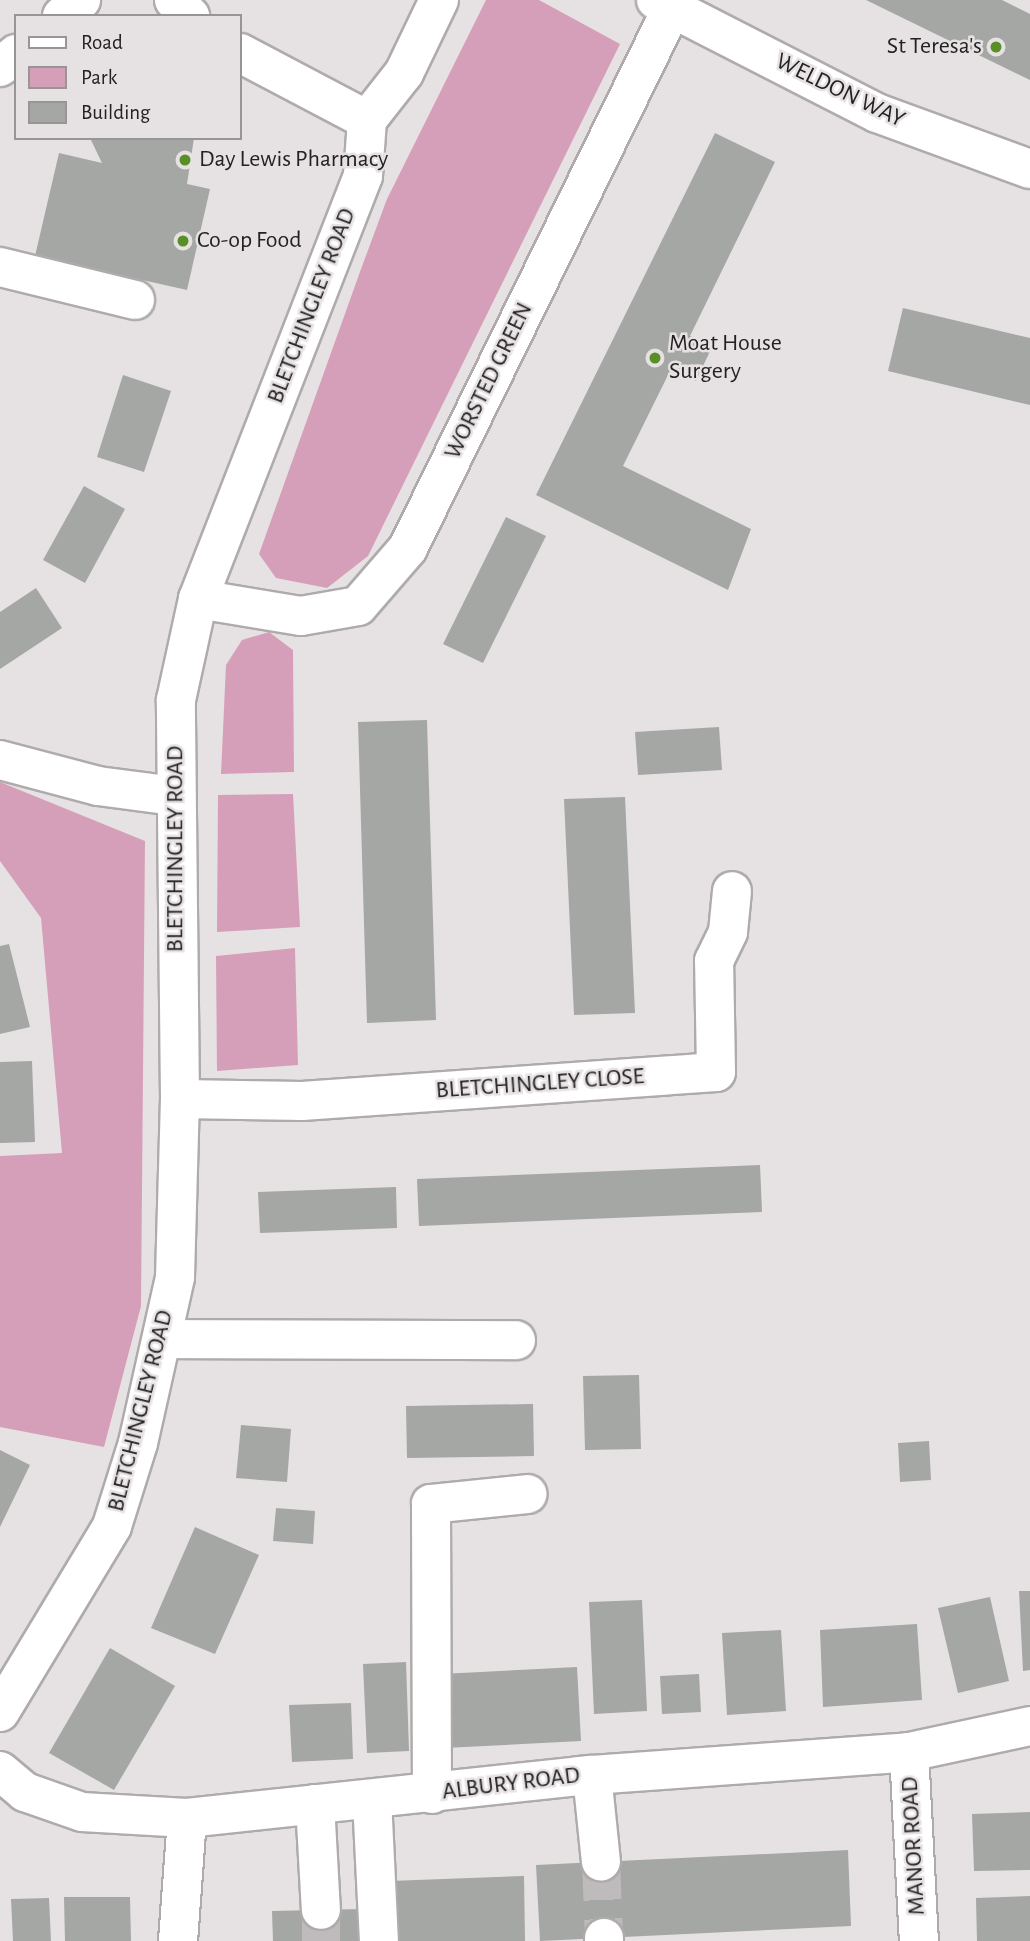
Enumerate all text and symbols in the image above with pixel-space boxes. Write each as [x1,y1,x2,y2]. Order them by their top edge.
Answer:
legend [14,14,242,140]
text: Road [81,32,123,53]
place label: St Teresa's [887,33,982,61]
marker: St Teresa's [988,39,1004,55]
street label: WELDON WAY [771,47,909,135]
text: Park [81,67,117,88]
text: Building [81,102,150,123]
place label: Day Lewis Pharmacy [199,146,388,174]
marker: Day Lewis Pharmacy [177,152,193,168]
street label: BLETCHINGLEY ROAD [262,204,362,408]
place label: Co-op Food [197,227,302,255]
marker: Co-op Food [175,233,191,249]
street label: WORSTED GREEN [439,298,539,464]
place label: Moat House Surgery [669,330,782,386]
marker: Moat House Surgery [647,350,663,366]
street label: BLETCHINGLEY ROAD [162,746,190,952]
street label: BLETCHINGLEY CLOSE [435,1062,645,1106]
street label: BLETCHINGLEY ROAD [102,1307,180,1515]
street label: ALBURY ROAD [441,1761,581,1807]
street label: MANOR ROAD [896,1776,932,1916]

